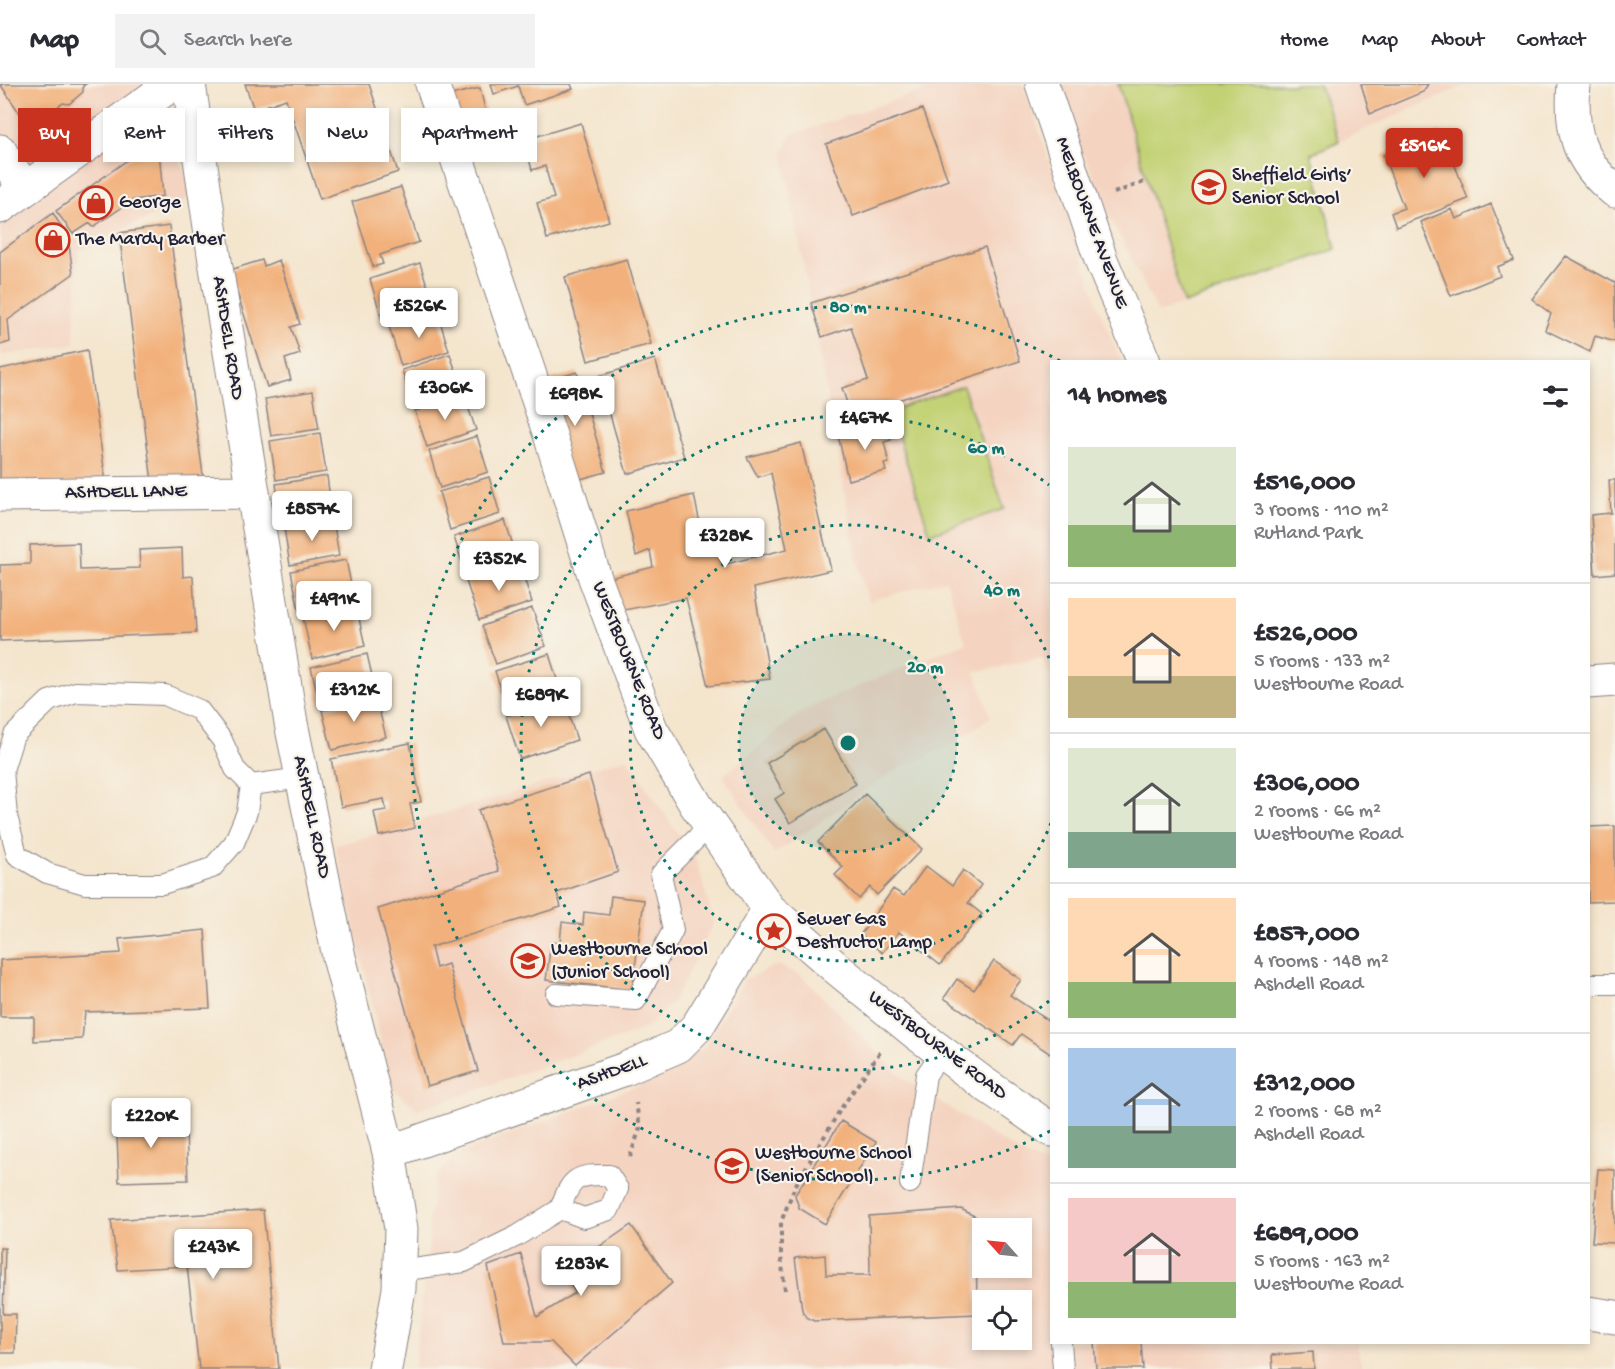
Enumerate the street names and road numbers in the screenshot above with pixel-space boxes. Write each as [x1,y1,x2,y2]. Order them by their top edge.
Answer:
street label: MELBOURNE AVENUE [1049,134,1133,313]
street label: ASHDELL ROAD [206,275,248,402]
street label: ASHDELL LANE [65,480,189,506]
street label: WESTBOURNE ROAD [586,579,671,744]
street label: ASHDELL ROAD [287,754,335,881]
street label: WESTBOURNE ROAD [863,986,1012,1106]
street label: ASHDELL [574,1050,651,1096]

